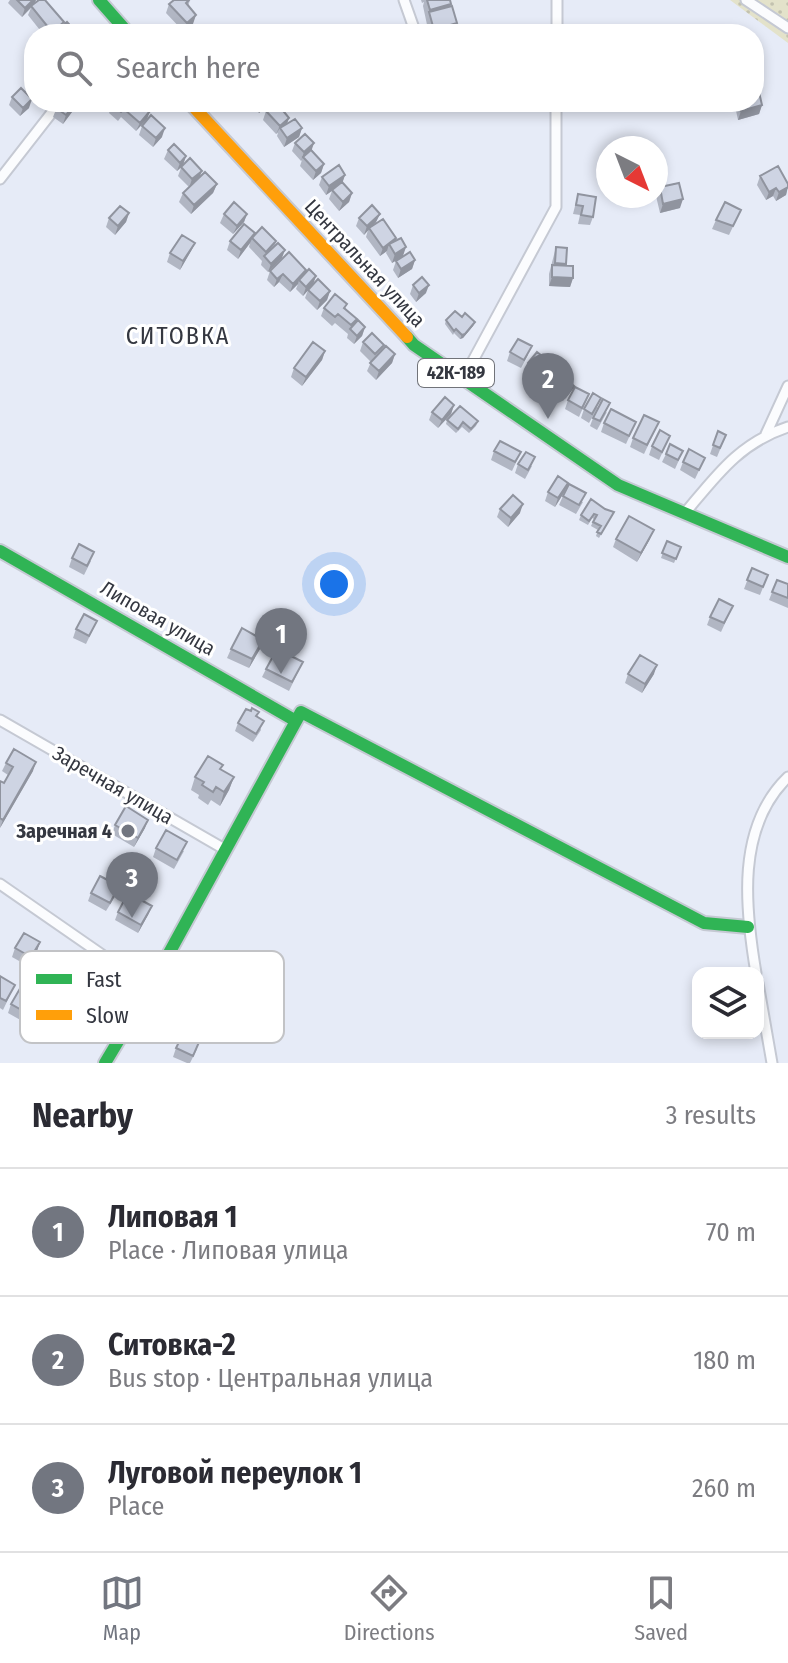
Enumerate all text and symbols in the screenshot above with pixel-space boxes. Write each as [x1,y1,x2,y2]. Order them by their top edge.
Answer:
search box [24,24,764,112]
icon: search [52,46,96,90]
text: Search here [116,50,261,86]
north arrow [596,136,668,208]
street label: Центральная улица [300,194,430,332]
district label: СИТОВКА [126,322,230,350]
pin: 2 [522,353,574,419]
road number: 42К-189 [418,359,494,387]
your location [314,564,354,604]
street label: Липовая улица [97,576,219,660]
pin: 1 [255,608,307,674]
street label: Заречная улица [49,741,177,829]
place label: Заречная 4 [15,819,112,843]
marker: Заречная 4 [119,822,137,840]
pin: 3 [106,852,158,918]
legend [20,951,284,1043]
text: Fast [86,966,122,993]
map controls [692,967,764,1039]
button: layers [692,967,764,1039]
text: Slow [86,1002,129,1029]
text: Nearby [32,1095,133,1136]
text: 3 results [666,1100,756,1131]
text: Липовая 1 [108,1199,238,1235]
text: 1 [53,1217,64,1248]
text: 70 m [706,1217,756,1248]
text: Place · Липовая улица [108,1235,348,1266]
text: Ситовка-2 [108,1327,236,1363]
text: 2 [52,1345,64,1376]
text: 180 m [693,1345,756,1376]
text: Bus stop · Центральная улица [108,1363,433,1394]
text: Луговой переулок 1 [108,1455,362,1491]
text: 3 [52,1473,64,1504]
text: 260 m [692,1473,756,1504]
text: Place [108,1491,164,1522]
tab: Map [100,1571,144,1646]
tab: Directions [344,1571,435,1646]
tab: Saved [634,1571,688,1646]

